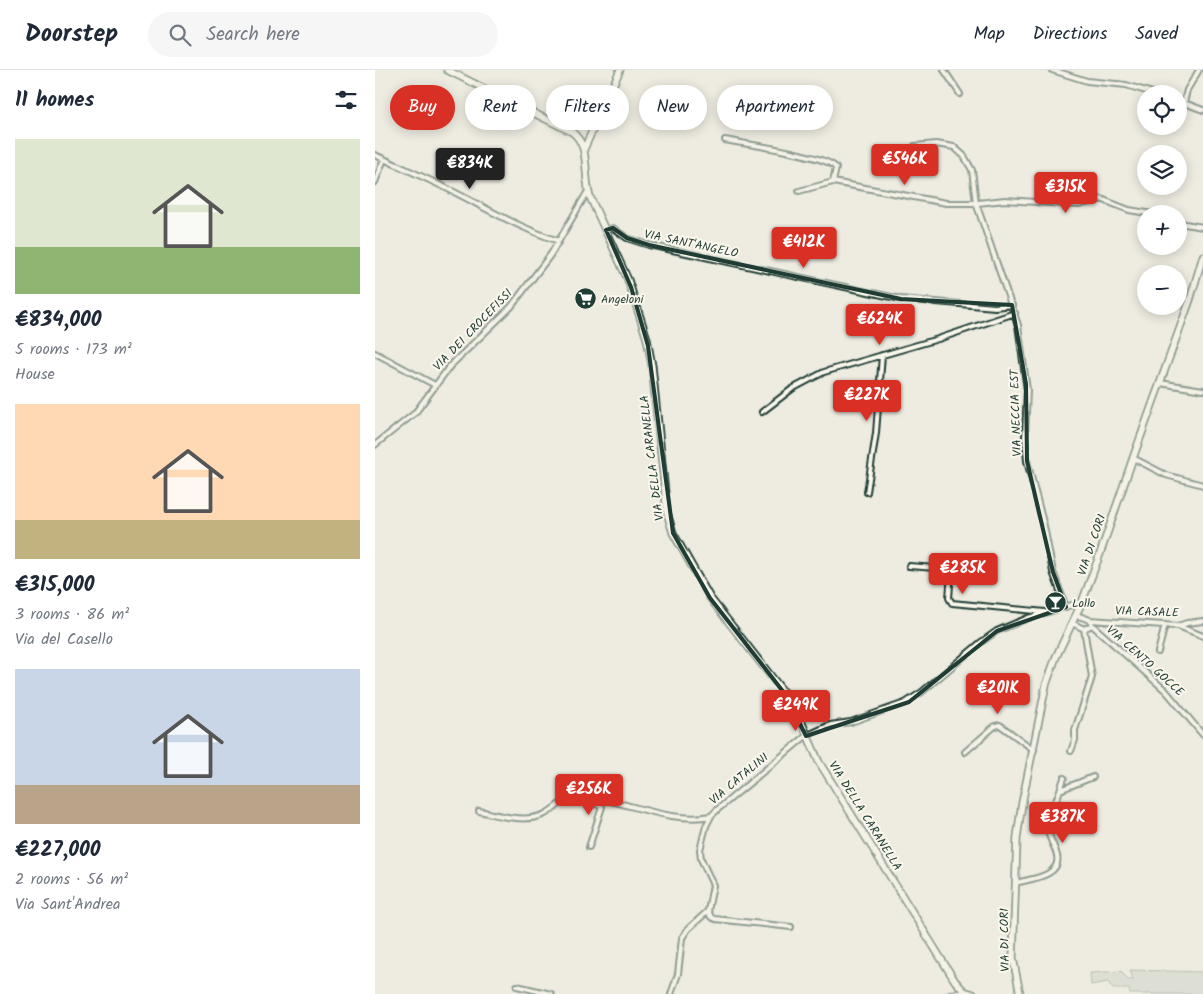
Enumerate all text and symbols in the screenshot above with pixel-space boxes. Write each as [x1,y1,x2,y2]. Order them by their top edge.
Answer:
search box [148,12,498,57]
text: Doorstep [25,15,118,54]
text: Search here [206,20,300,50]
text: Map [973,20,1005,49]
text: Directions [1033,20,1107,49]
text: Saved [1135,20,1178,49]
icon: search [166,21,194,49]
text: 11 homes [15,84,94,117]
chip: Buy [390,85,455,130]
chip: Rent [465,85,536,130]
chip: Filters [546,85,629,130]
chip: New [639,85,707,130]
chip: Apartment [717,85,833,130]
map controls [1137,85,1187,315]
button: locate [1137,85,1187,135]
icon: filters [332,86,360,114]
pin: €546K [870,144,940,186]
button: layers [1137,145,1187,195]
text: €546K [882,147,928,172]
pin: €834K [435,148,505,190]
text: €834K [447,151,493,176]
icon: home [143,171,233,261]
pin: €315K [1031,172,1101,214]
text: €315K [1045,175,1087,200]
button: + [1137,205,1187,255]
street label: VIA SANT'ANGELO [642,225,740,263]
pin: €412K [769,226,839,269]
text: €412K [783,230,825,255]
button: − [1137,265,1187,315]
street label: VIA DEI CROCEFISSI [429,284,517,375]
supermarket icon: Angeloni [573,287,597,311]
place label: Angeloni [601,290,645,309]
text: €834,000 [15,304,101,337]
pin: €624K [845,304,915,346]
text: €624K [857,307,903,332]
text: 5 rooms · 173 m² [15,337,132,362]
text: House [15,362,55,387]
street label: VIA NECCIA EST [1005,367,1027,457]
pin: €227K [832,380,902,422]
text: €227K [844,383,890,408]
street label: VIA DELLA CARANELLA [635,394,669,522]
icon: home [143,436,233,526]
street label: VIA DI CORI [1073,512,1111,578]
pin: €285K [928,552,998,595]
text: €285K [940,556,986,581]
text: €315,000 [15,569,95,602]
bar icon: Lollo [1044,591,1068,615]
place label: Lollo [1072,594,1095,613]
street label: VIA CASALE [1115,601,1180,623]
text: 3 rooms · 86 m² [15,602,129,627]
street label: VIA CENTO GOCCE [1102,621,1189,702]
text: Via del Casello [15,627,113,652]
pin: €201K [963,672,1033,715]
text: €201K [977,676,1019,701]
pin: €249K [761,690,831,732]
text: €249K [773,693,819,718]
icon: home [143,701,233,791]
street label: VIA CATALINI [705,748,773,810]
street label: VIA DELLA CARANELLA [823,757,907,875]
pin: €256K [554,774,624,816]
text: €256K [566,777,612,802]
pin: €387K [1028,802,1098,844]
text: €387K [1040,805,1086,830]
text: €227,000 [15,834,101,867]
text: 2 rooms · 56 m² [15,867,128,892]
text: Via Sant'Andrea [15,892,121,917]
street label: VIA DI CORI [995,908,1015,972]

